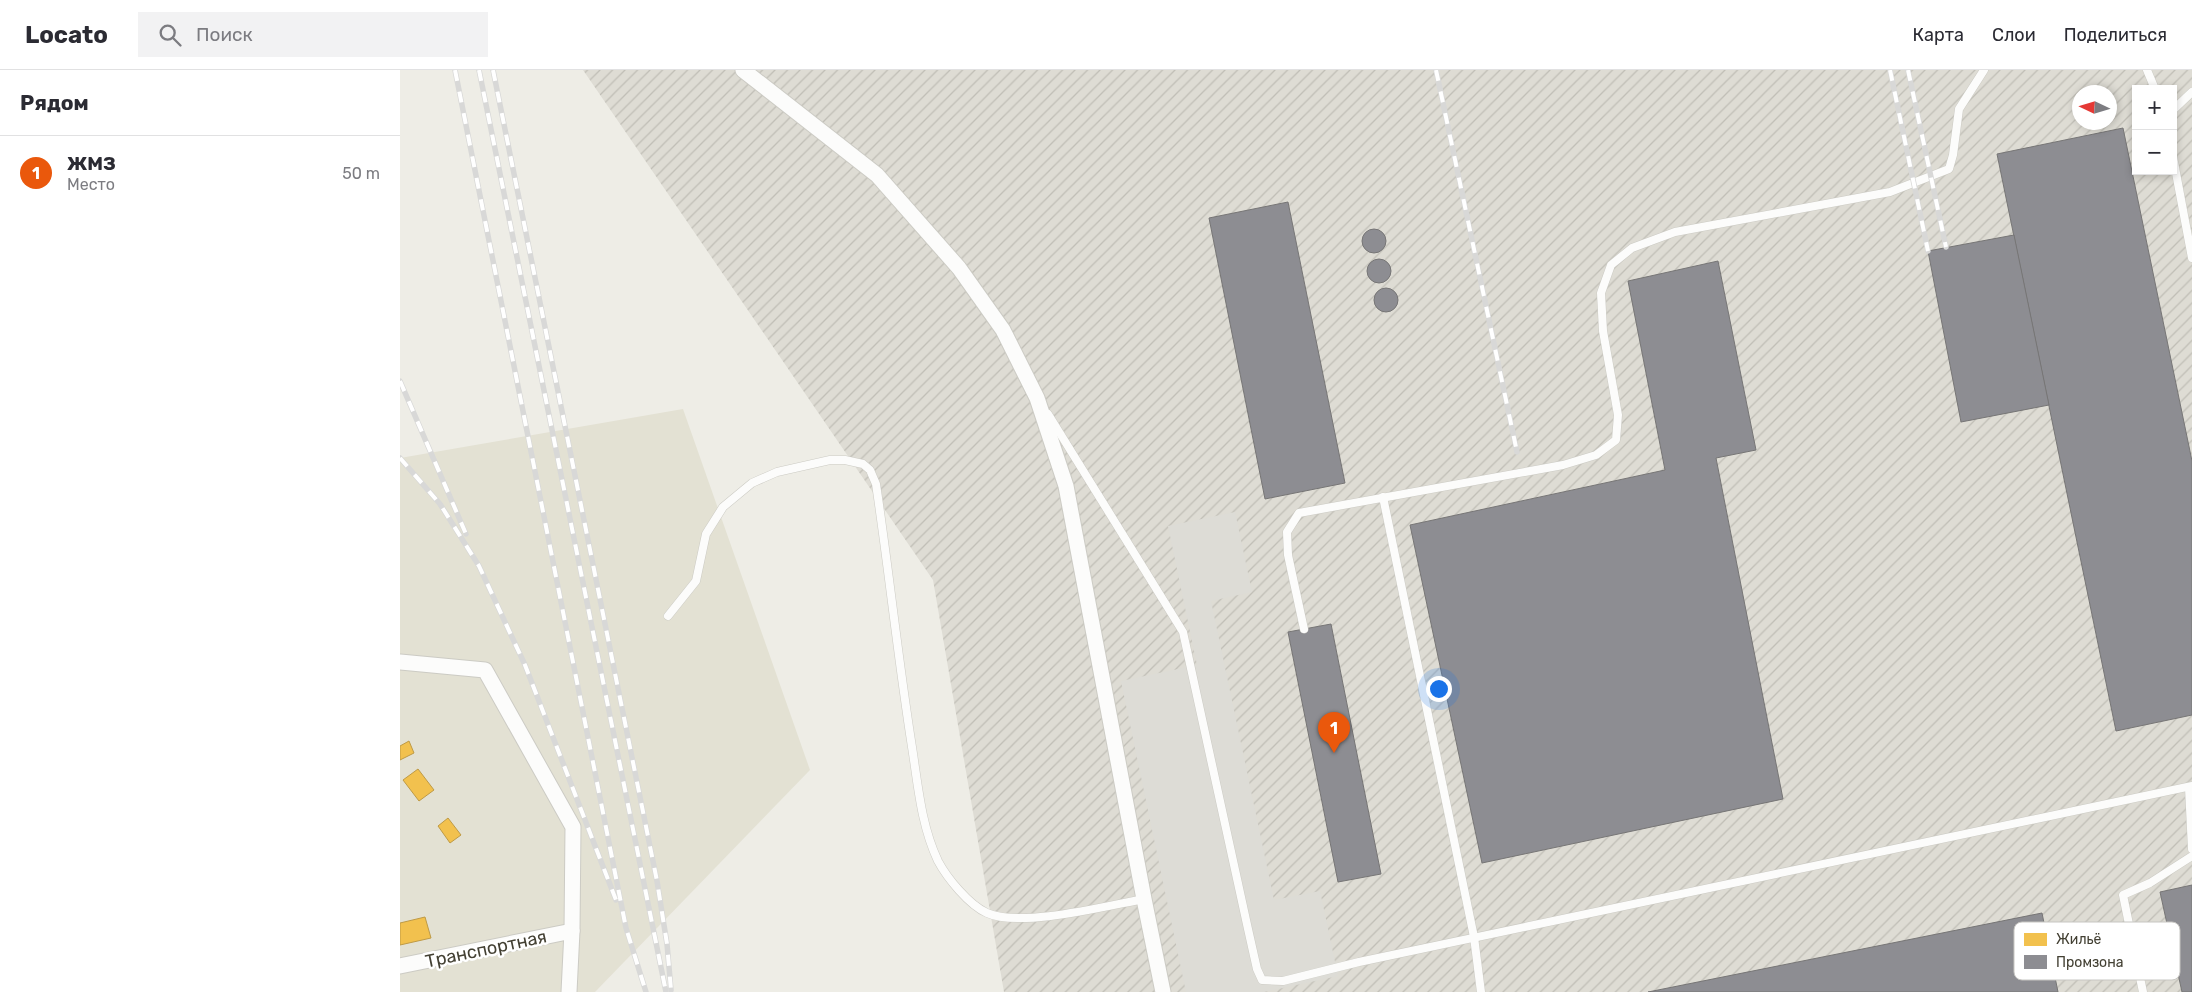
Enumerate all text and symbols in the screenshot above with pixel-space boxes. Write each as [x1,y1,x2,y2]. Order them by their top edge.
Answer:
search box [138,12,488,57]
text: Locato [25,21,108,49]
icon: search [156,21,184,49]
text: Поиск [196,23,253,46]
text: Карта [1913,24,1964,46]
text: Слои [1992,24,2036,46]
text: Поделиться [2064,24,2167,46]
north arrow [2072,85,2117,130]
map controls [2132,85,2177,175]
button: + [2132,85,2177,130]
text: Рядом [20,90,89,115]
button: − [2132,130,2177,175]
text: ЖМЗ [67,152,116,175]
text: 1 [32,164,40,183]
text: 50 m [342,164,380,183]
text: Место [67,175,115,194]
your location [1426,676,1452,702]
pin: 1 [1318,712,1350,753]
legend [2014,922,2180,980]
street label: Транспортная [423,925,549,973]
text: Жильё [2056,931,2102,948]
text: Промзона [2056,954,2123,971]

